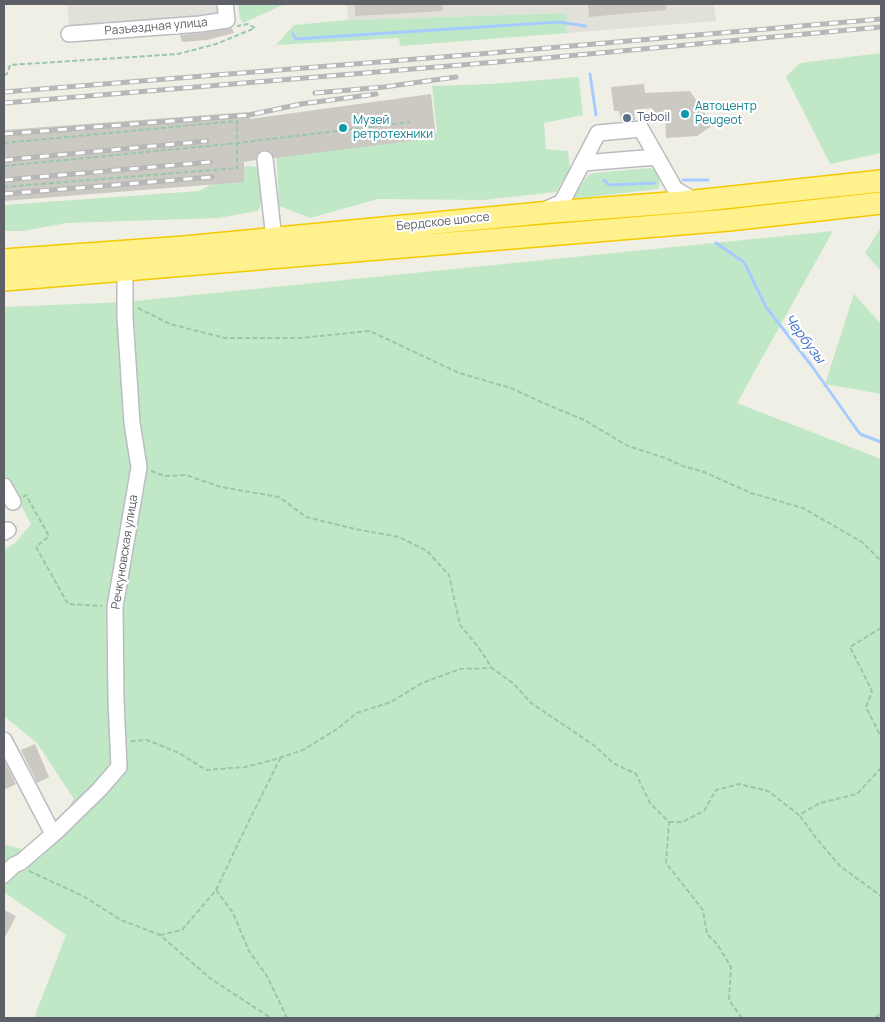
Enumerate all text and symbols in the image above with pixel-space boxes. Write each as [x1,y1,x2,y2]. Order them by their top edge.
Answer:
street label: Разъездная улица [104,15,208,39]
place label: Автоцентр Peugeot [695,100,757,128]
marker: Автоцентр Peugeot [679,108,691,120]
place label: Teboil [637,111,670,125]
marker: Teboil [621,112,633,124]
place label: Музей ретротехники [353,114,433,142]
marker: Музей ретротехники [337,122,349,134]
street label: Бердское шоссе [396,210,490,234]
water label: Чербузы [780,311,828,367]
street label: Речкуновская улица [109,494,141,610]

